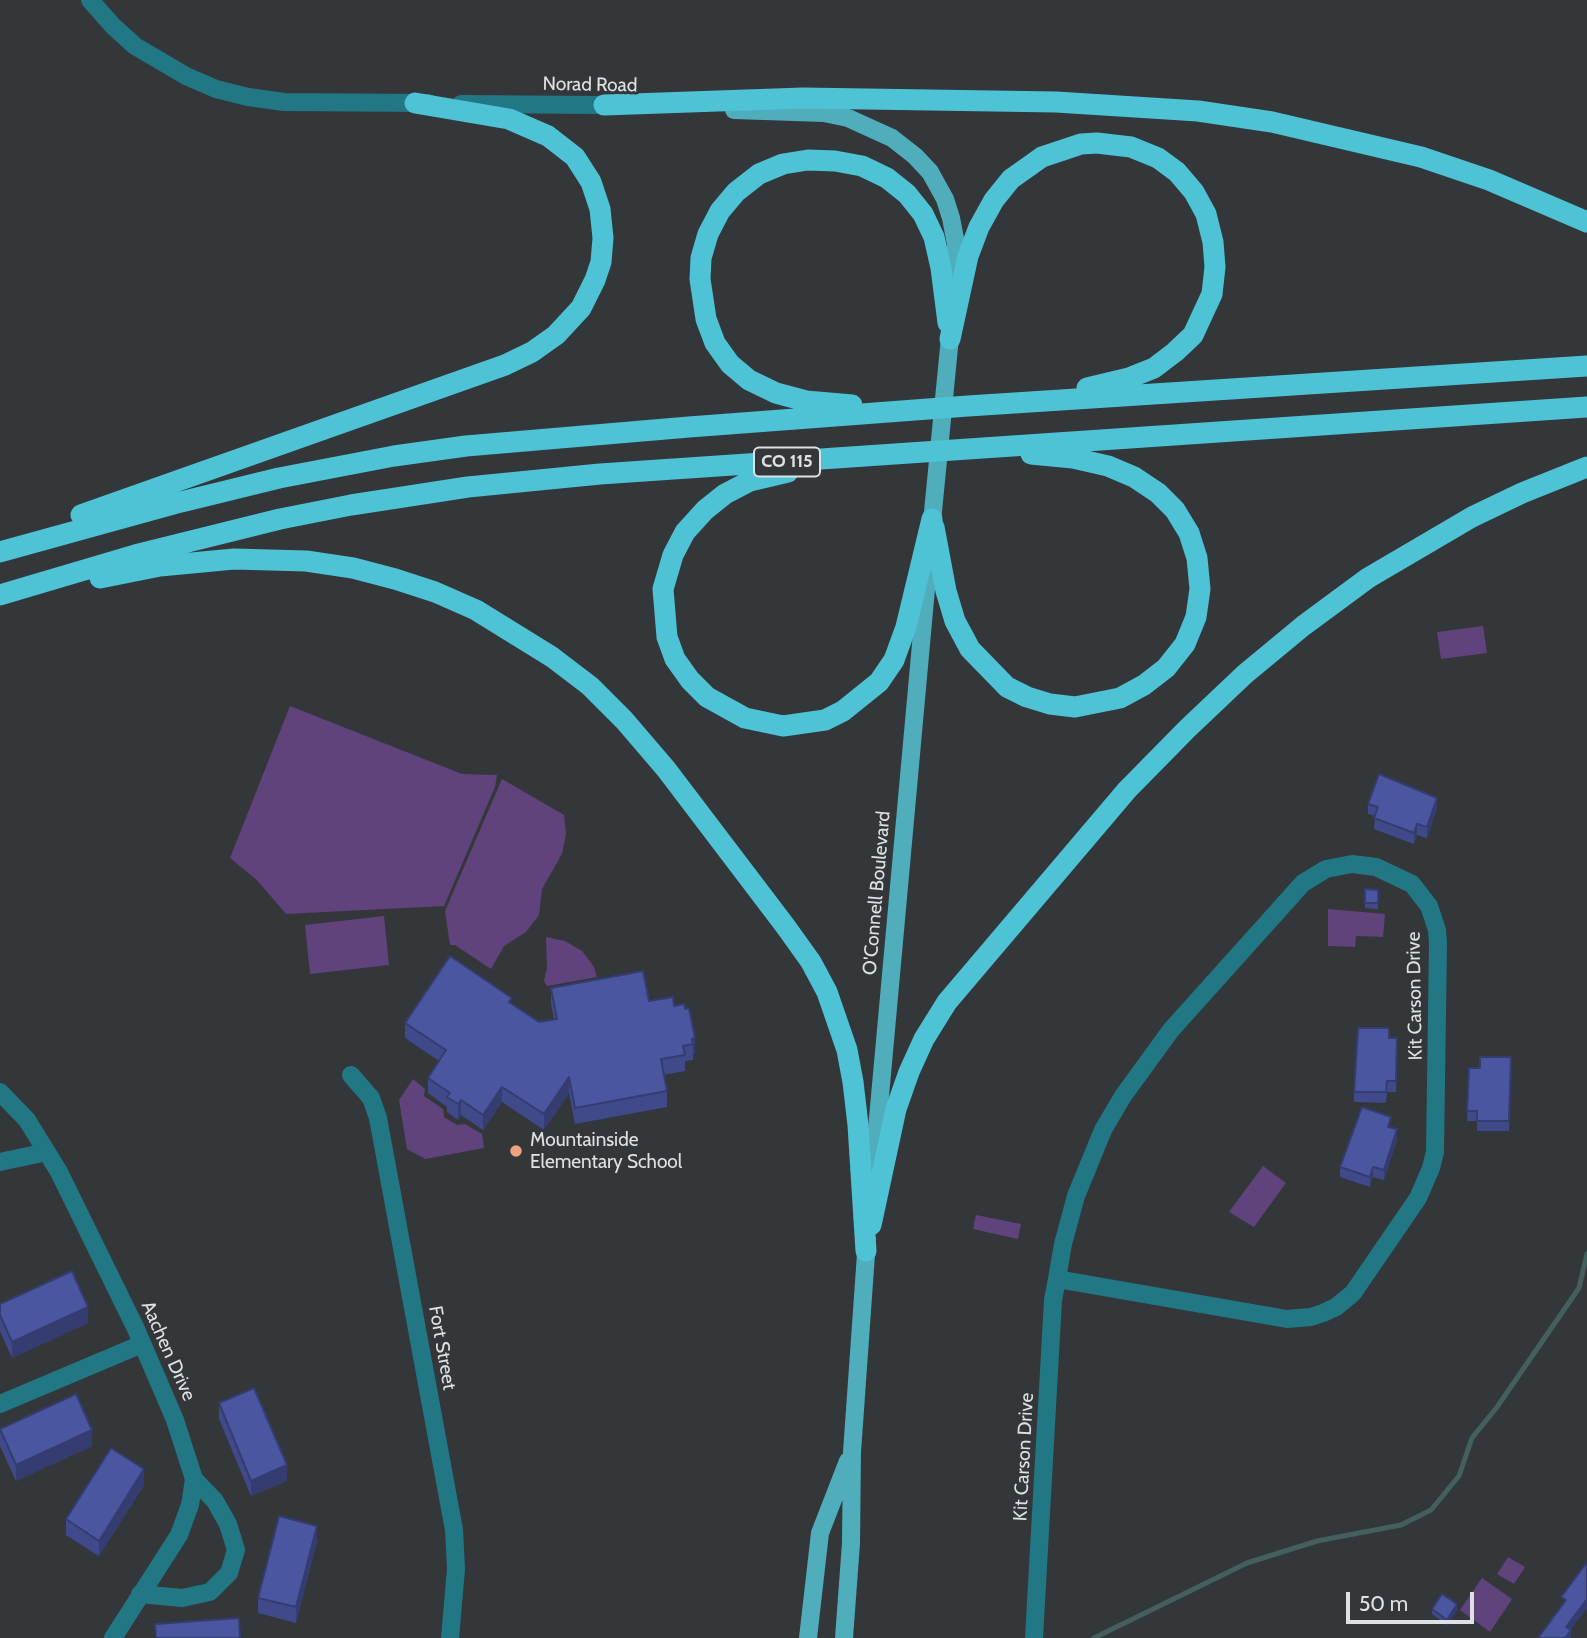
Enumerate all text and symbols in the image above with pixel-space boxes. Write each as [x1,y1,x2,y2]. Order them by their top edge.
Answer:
street label: Norad Road [543,73,637,97]
road number: CO 115 [754,448,820,476]
street label: O'Connell Boulevard [858,810,896,976]
street label: Kit Carson Drive [1402,932,1428,1060]
place label: Mountainside Elementary School [530,1129,682,1173]
marker: Mountainside Elementary School [508,1143,524,1159]
street label: Aachen Drive [136,1297,200,1405]
street label: Fort Street [423,1304,461,1392]
street label: Kit Carson Drive [1009,1392,1039,1522]
scale bar [1349,1578,1477,1622]
text: 50 m [1359,1591,1408,1616]

